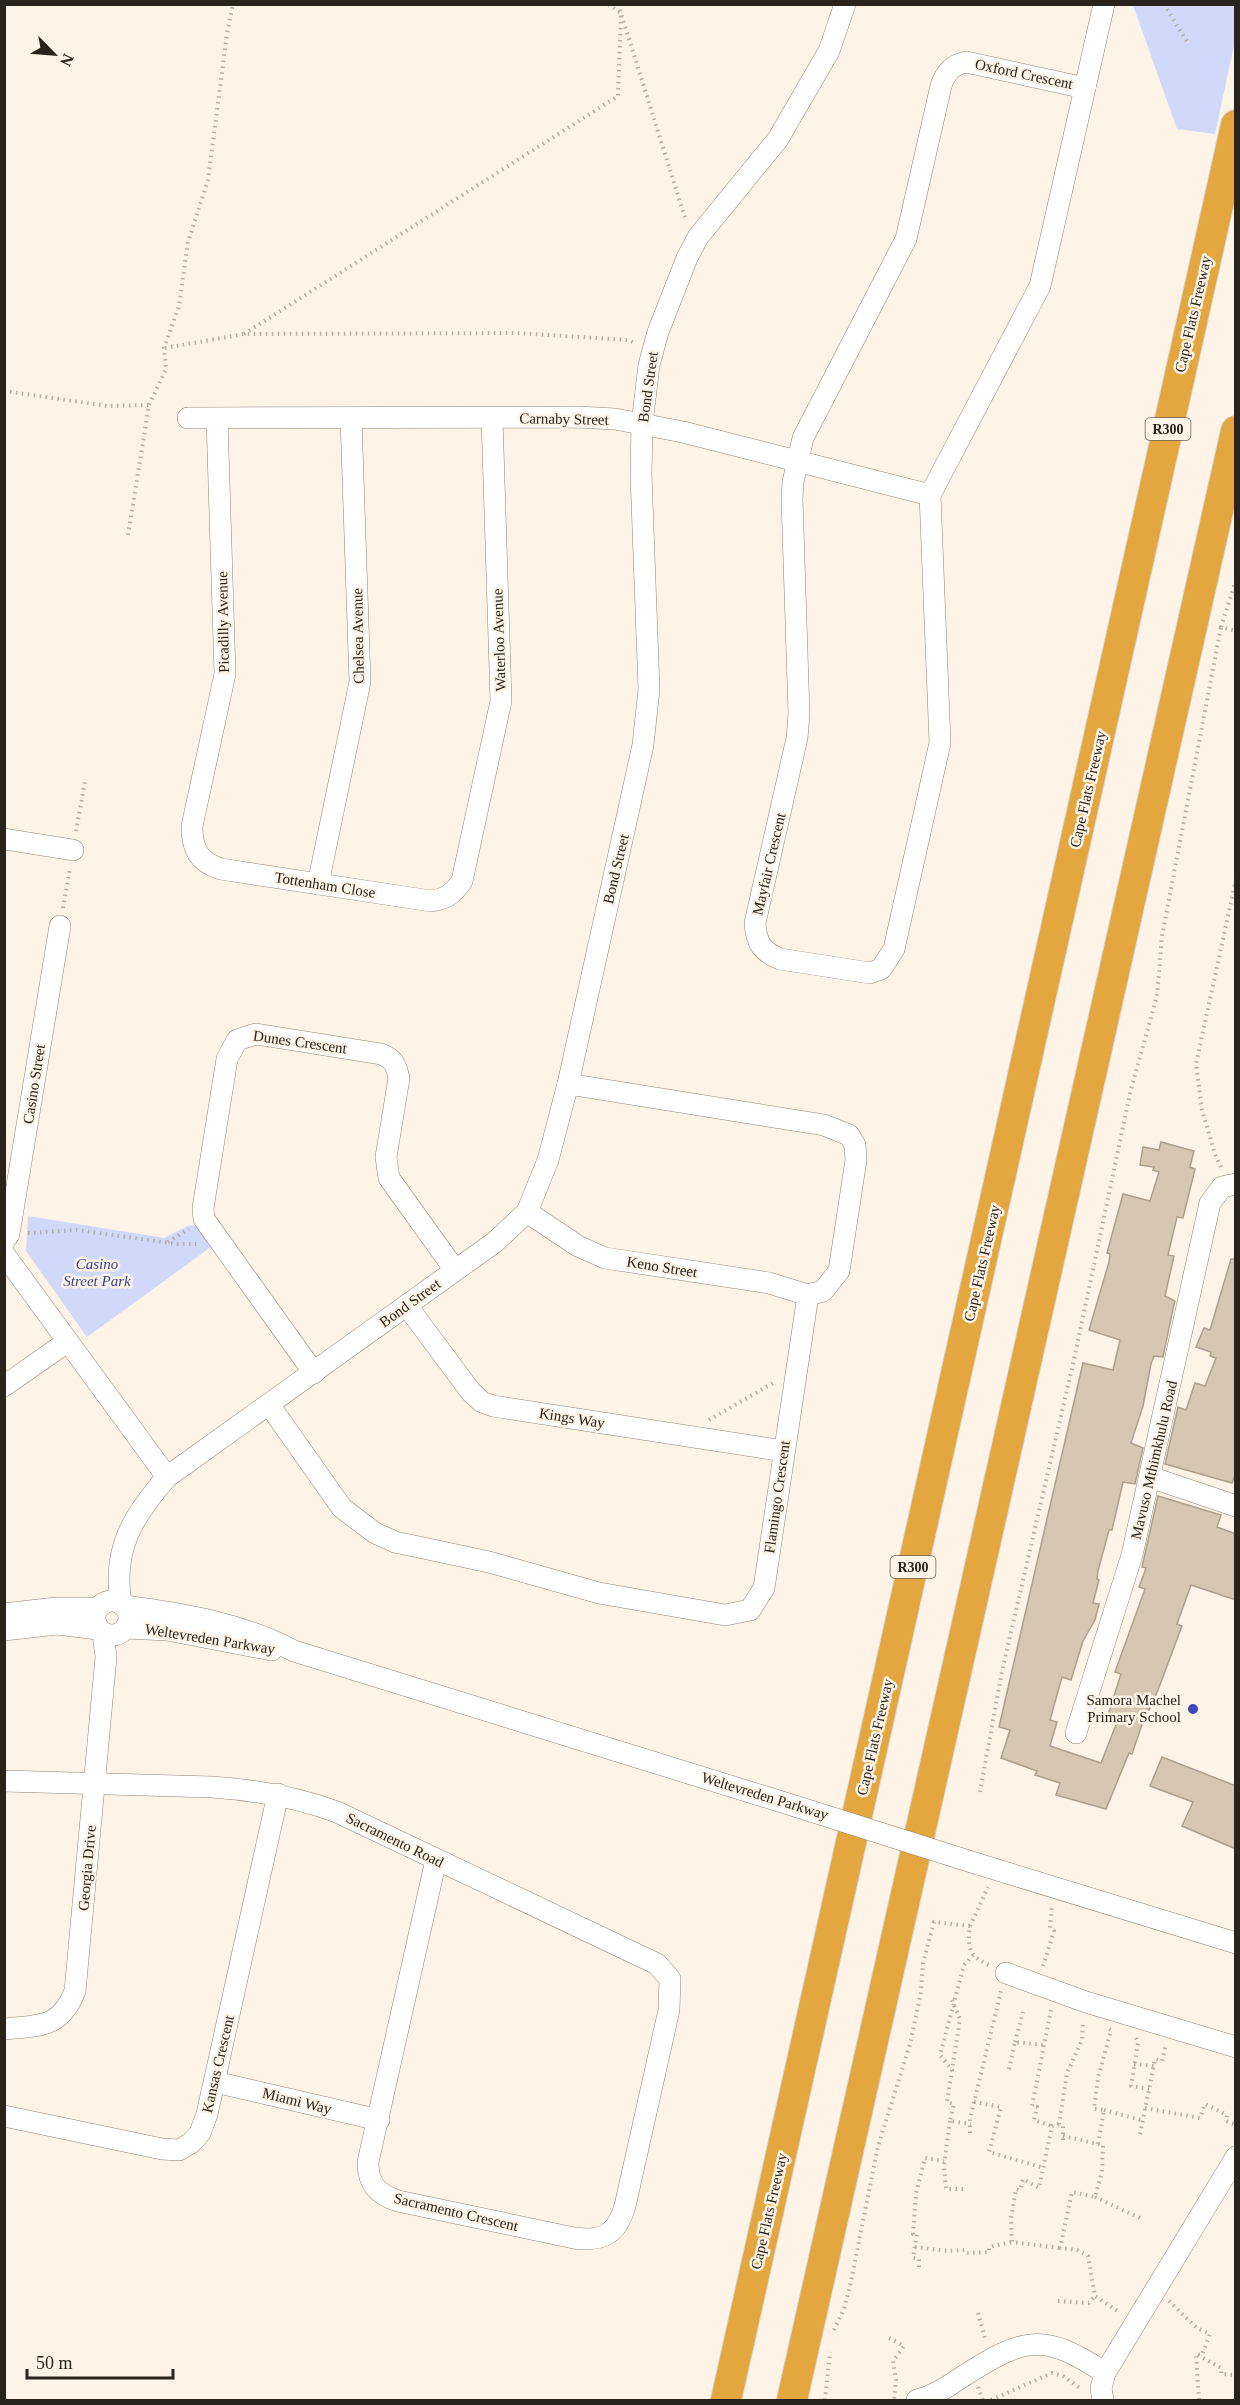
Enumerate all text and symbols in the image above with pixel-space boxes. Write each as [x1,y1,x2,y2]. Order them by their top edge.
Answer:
north arrow [24,24,84,84]
text: N [57,51,77,69]
street label: Oxford Crescent [974,56,1075,92]
street label: Cape Flats Freeway [1172,254,1214,374]
street label: Bond Street [635,350,661,423]
street label: Carnaby Street [519,410,610,428]
road number: R300 [1146,418,1190,440]
street label: Picadilly Avenue [214,571,232,673]
street label: Chelsea Avenue [349,588,367,684]
street label: Waterloo Avenue [489,588,509,692]
street label: Cape Flats Freeway [1067,729,1109,849]
street label: Mayfair Crescent [749,810,789,917]
street label: Bond Street [600,832,632,906]
street label: Tottenham Close [273,869,377,901]
street label: Dunes Crescent [252,1027,349,1057]
street label: Casino Street [20,1042,48,1125]
street label: Cape Flats Freeway [961,1203,1003,1323]
street label: Keno Street [626,1254,699,1281]
park label: Casino Street Park [63,1256,131,1289]
street label: Bond Street [376,1275,444,1330]
street label: Mavuso Mthimkhulu Road [1128,1379,1180,1541]
street label: Kings Way [538,1405,607,1431]
street label: Flamingo Crescent [761,1439,793,1554]
road number: R300 [890,1556,936,1578]
street label: Weltevreden Parkway [144,1621,277,1657]
street label: Cape Flats Freeway [854,1677,896,1797]
place label: Samora Machel Primary School [1086,1692,1181,1725]
marker: Samora Machel Primary School [1186,1702,1200,1716]
street label: Weltevreden Parkway [700,1769,831,1823]
street label: Sacramento Road [344,1810,447,1871]
street label: Georgia Drive [75,1824,99,1912]
street label: Kansas Crescent [199,2013,237,2114]
street label: Miami Way [261,2085,334,2117]
street label: Cape Flats Freeway [748,2151,790,2271]
street label: Sacramento Crescent [392,2190,520,2234]
scale bar [27,2342,172,2380]
text: 50 m [36,2353,73,2373]

